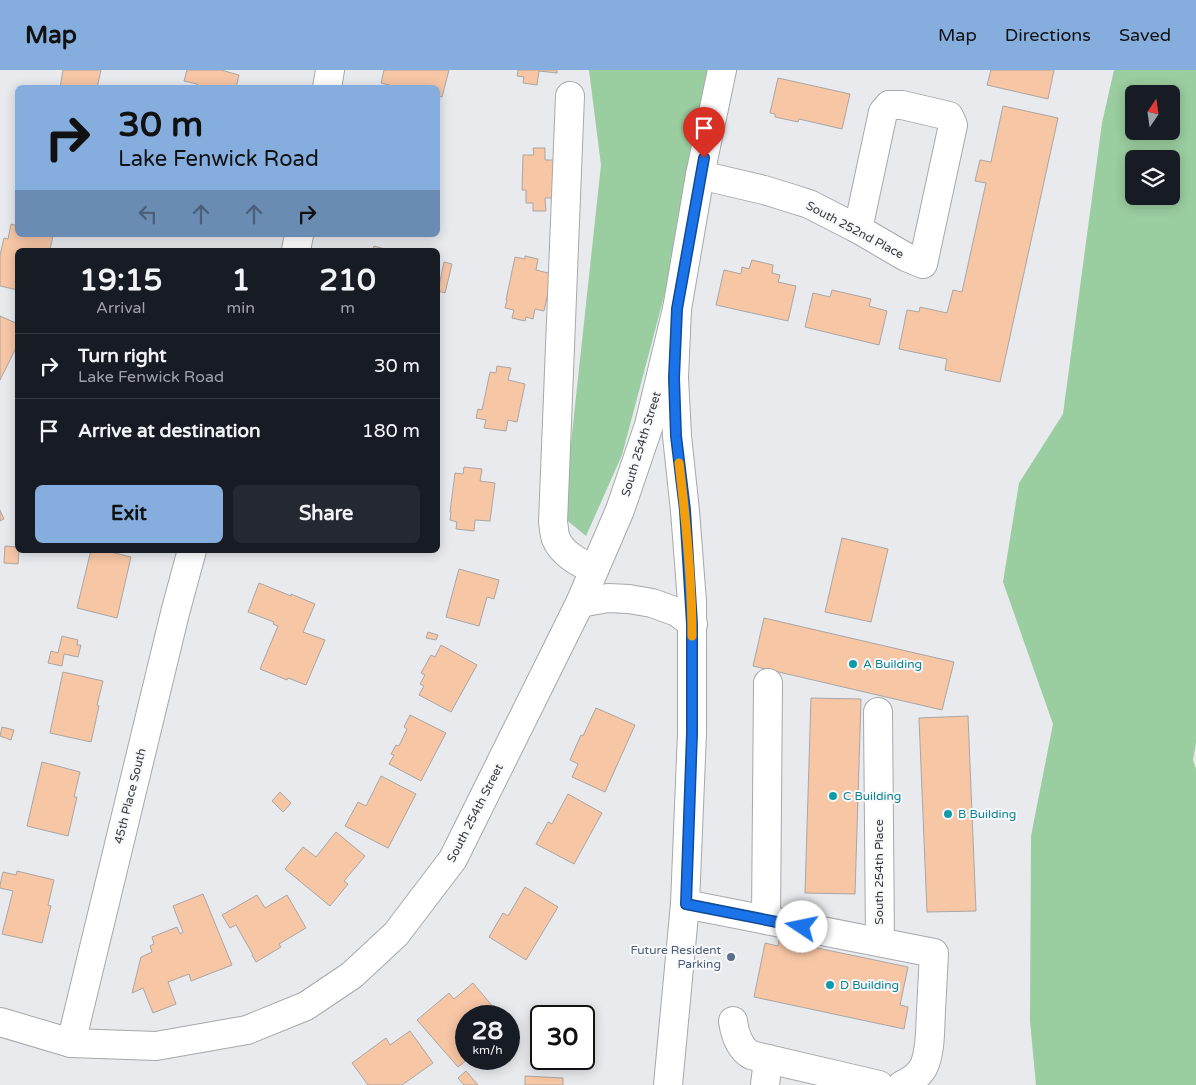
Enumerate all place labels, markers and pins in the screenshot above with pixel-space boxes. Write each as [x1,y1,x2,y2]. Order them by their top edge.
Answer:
pin [683,107,725,158]
place label: A Building [863,657,922,671]
marker: A Building [847,658,859,670]
place label: C Building [843,789,901,803]
marker: C Building [827,790,839,802]
place label: B Building [958,807,1016,821]
marker: B Building [942,808,954,820]
place label: Future Resident Parking [630,943,721,971]
marker: Future Resident Parking [725,951,737,963]
place label: D Building [840,978,899,992]
marker: D Building [824,979,836,991]

